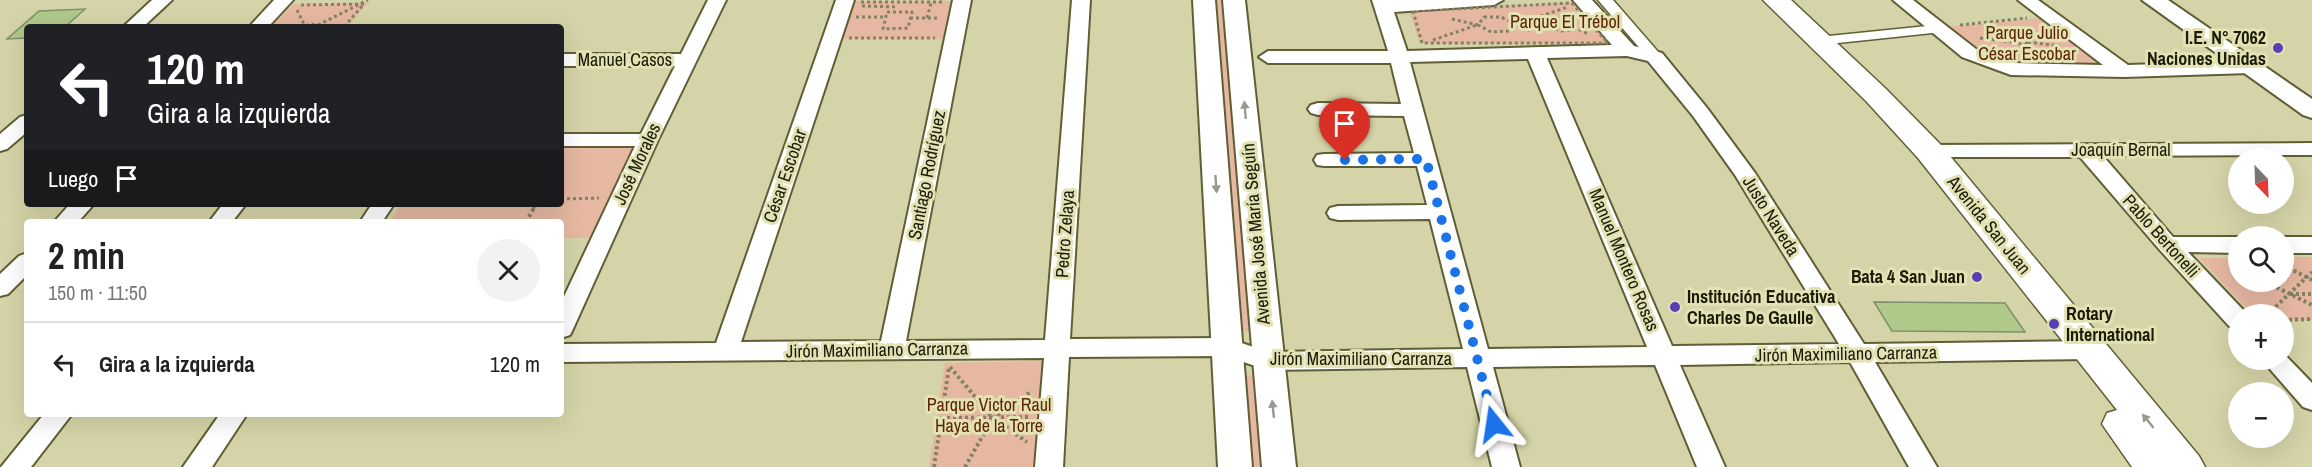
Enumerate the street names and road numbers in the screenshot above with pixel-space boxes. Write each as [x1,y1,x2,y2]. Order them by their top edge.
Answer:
street label: Manuel Casos [578,47,672,72]
street label: Santiago Rodríguez [902,108,951,242]
street label: José Morales [607,119,666,209]
street label: César Escobar [757,126,812,226]
street label: Joaquín Bernal [2071,137,2171,162]
street label: Avenida José María Seguín [1235,142,1276,327]
street label: Avenida San Juan [1941,169,2037,279]
street label: Justo Naveda [1737,171,1806,261]
street label: Manuel Montero Rosas [1583,185,1666,335]
street label: Pedro Zelaya [1049,189,1080,279]
street label: Pablo Bertonelli [2117,189,2206,283]
street label: Jirón Maximiliano Carranza [786,335,968,364]
street label: Jirón Maximiliano Carranza [1755,339,1937,368]
street label: Jirón Maximiliano Carranza [1270,346,1452,371]

